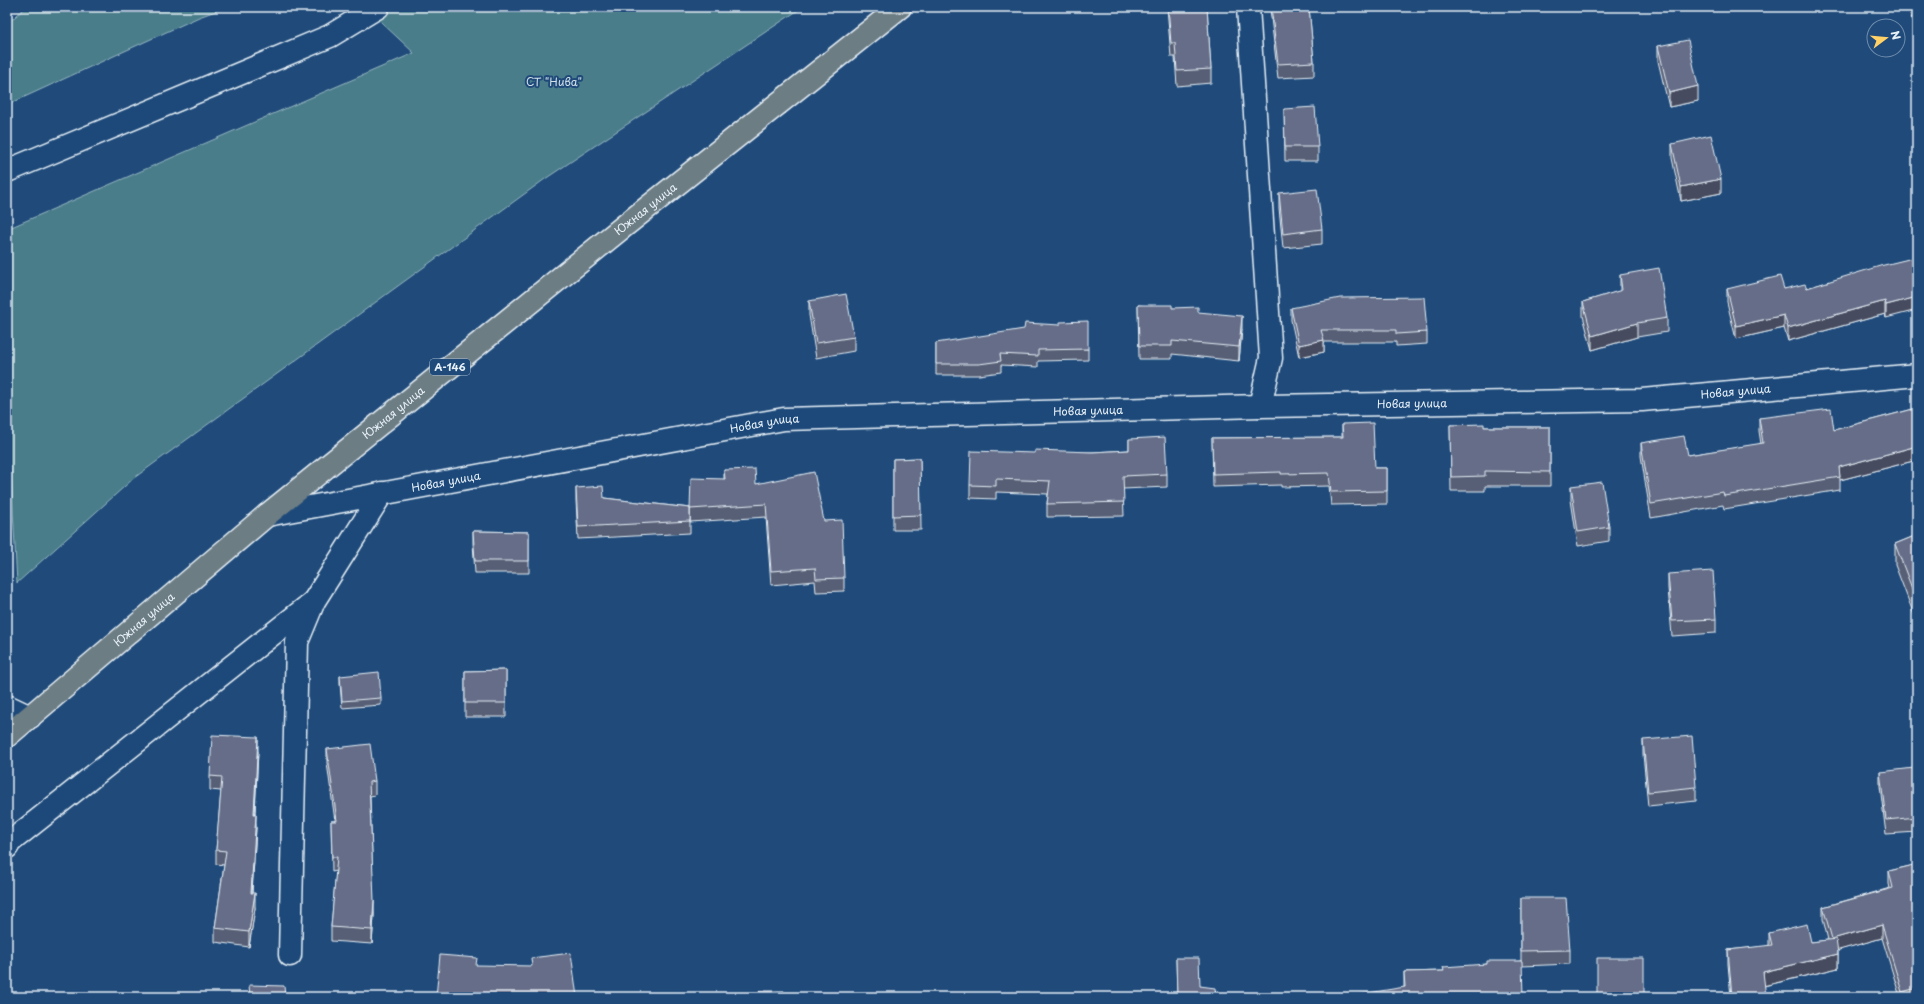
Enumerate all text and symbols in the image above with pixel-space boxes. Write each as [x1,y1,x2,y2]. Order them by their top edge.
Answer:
north arrow [1866,18,1906,58]
text: N [1887,29,1906,42]
park label: СТ "Нива" [526,73,582,90]
street label: Южная улица [610,178,680,239]
road number: А-146 [430,359,470,375]
street label: Новая улица [1700,379,1771,403]
street label: Южная улица [358,382,428,443]
street label: Новая улица [1377,394,1447,412]
street label: Новая улица [1053,401,1123,420]
street label: Новая улица [728,410,799,437]
street label: Новая улица [410,467,482,496]
street label: Южная улица [109,588,178,650]

